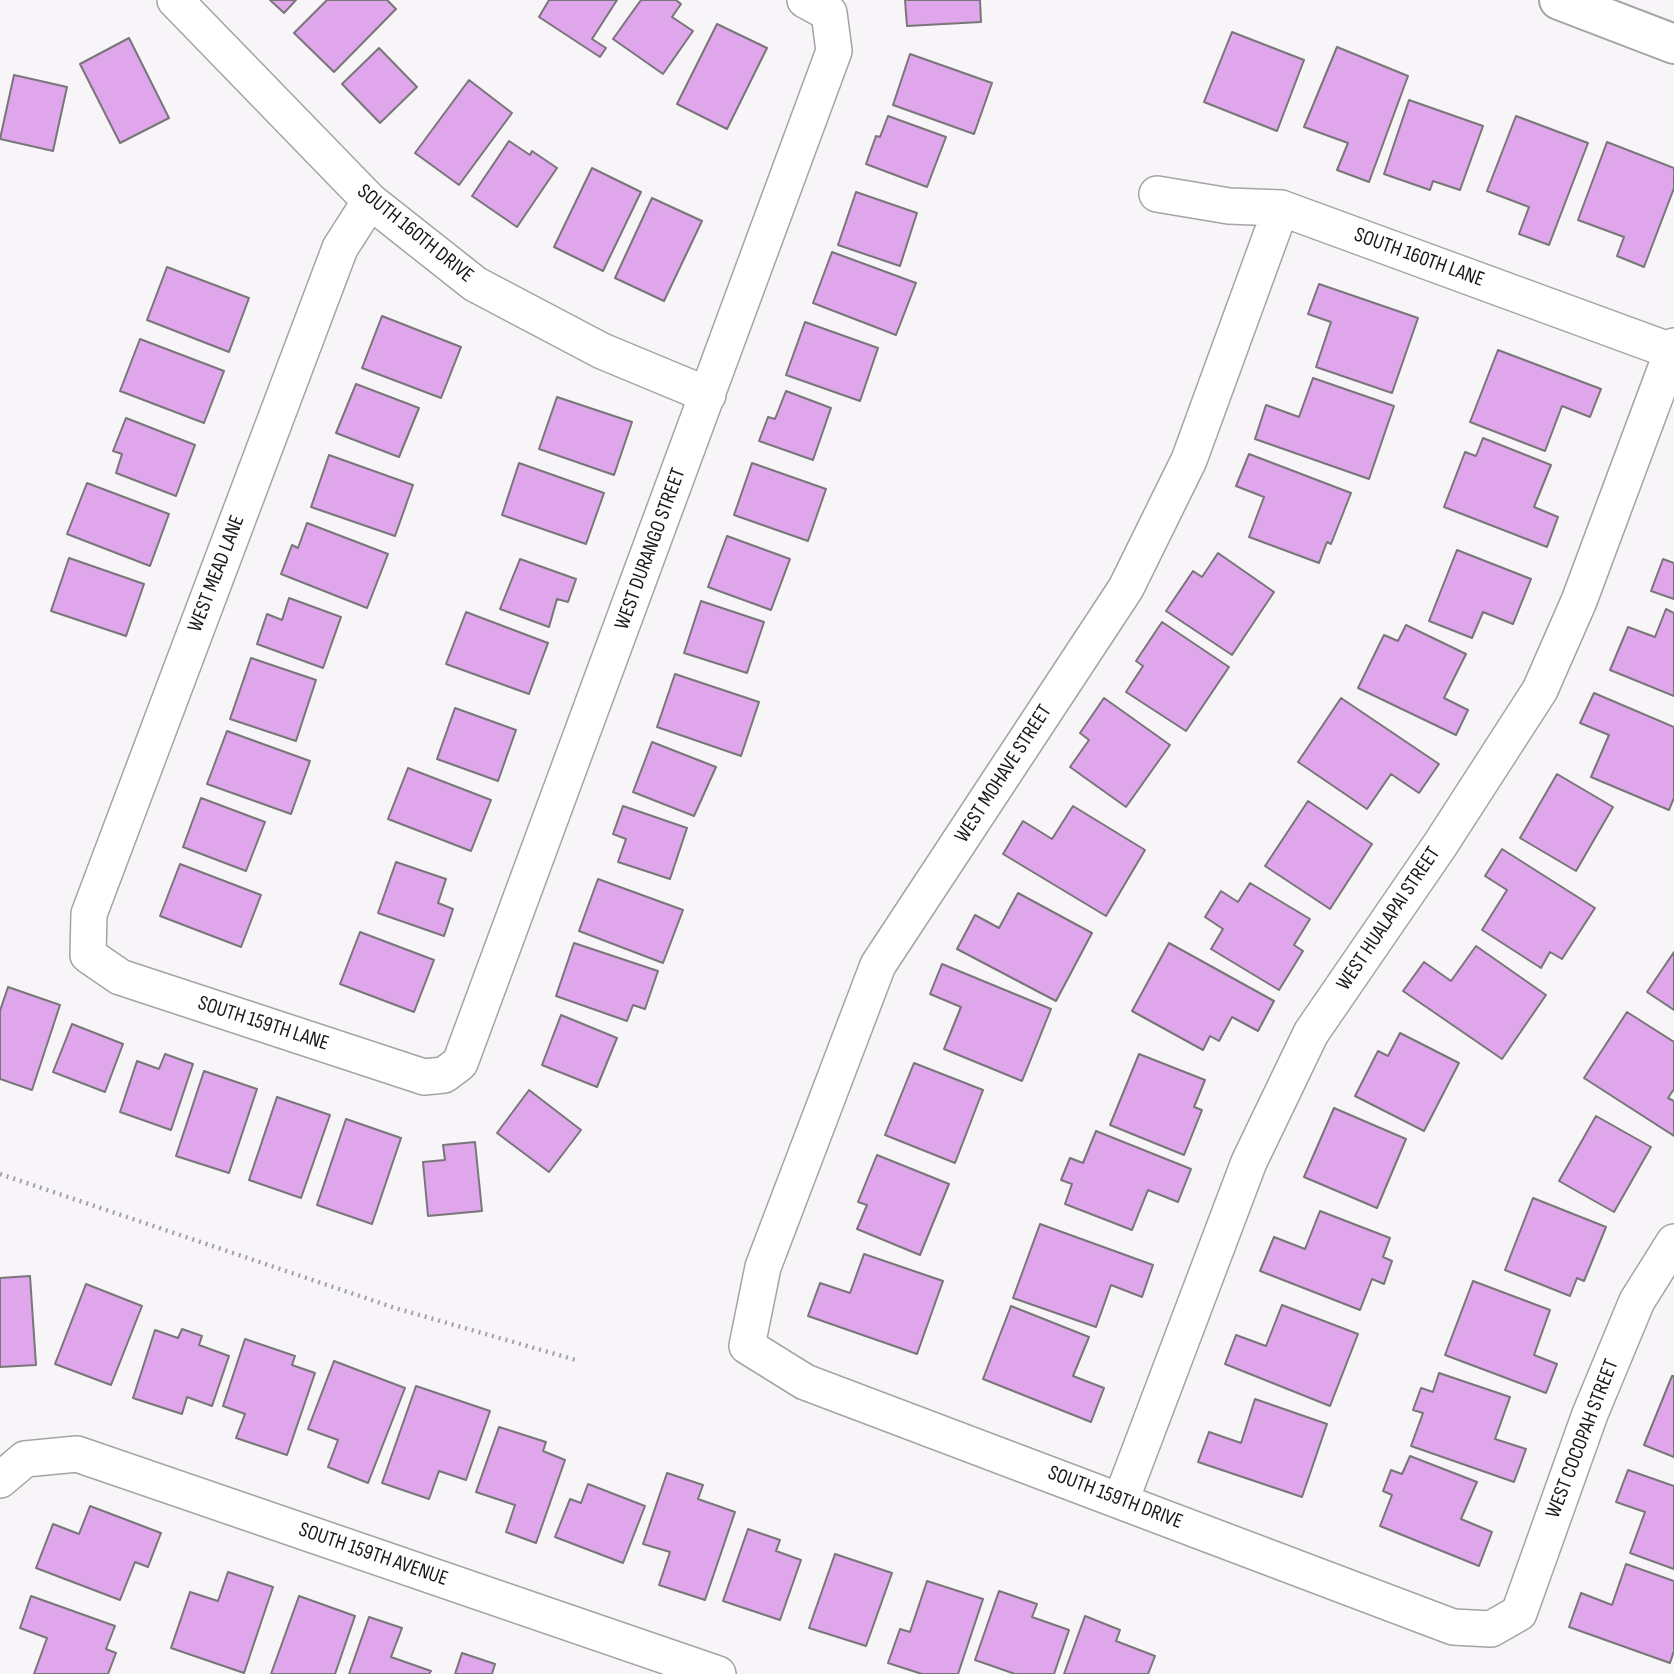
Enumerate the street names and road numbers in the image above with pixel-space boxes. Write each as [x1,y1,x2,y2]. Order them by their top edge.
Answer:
street label: SOUTH 160TH DRIVE [352,179,478,289]
street label: SOUTH 160TH LANE [1351,223,1487,293]
street label: WEST DURANGO STREET [610,465,692,633]
street label: WEST MEAD LANE [183,512,251,636]
street label: WEST MOHAVE STREET [950,700,1058,848]
street label: WEST HUALAPAI STREET [1332,842,1446,996]
street label: SOUTH 159TH LANE [194,991,332,1057]
street label: WEST COCOPAH STREET [1541,1356,1625,1522]
street label: SOUTH 159TH DRIVE [1044,1461,1186,1535]
street label: SOUTH 159TH AVENUE [295,1518,451,1592]

